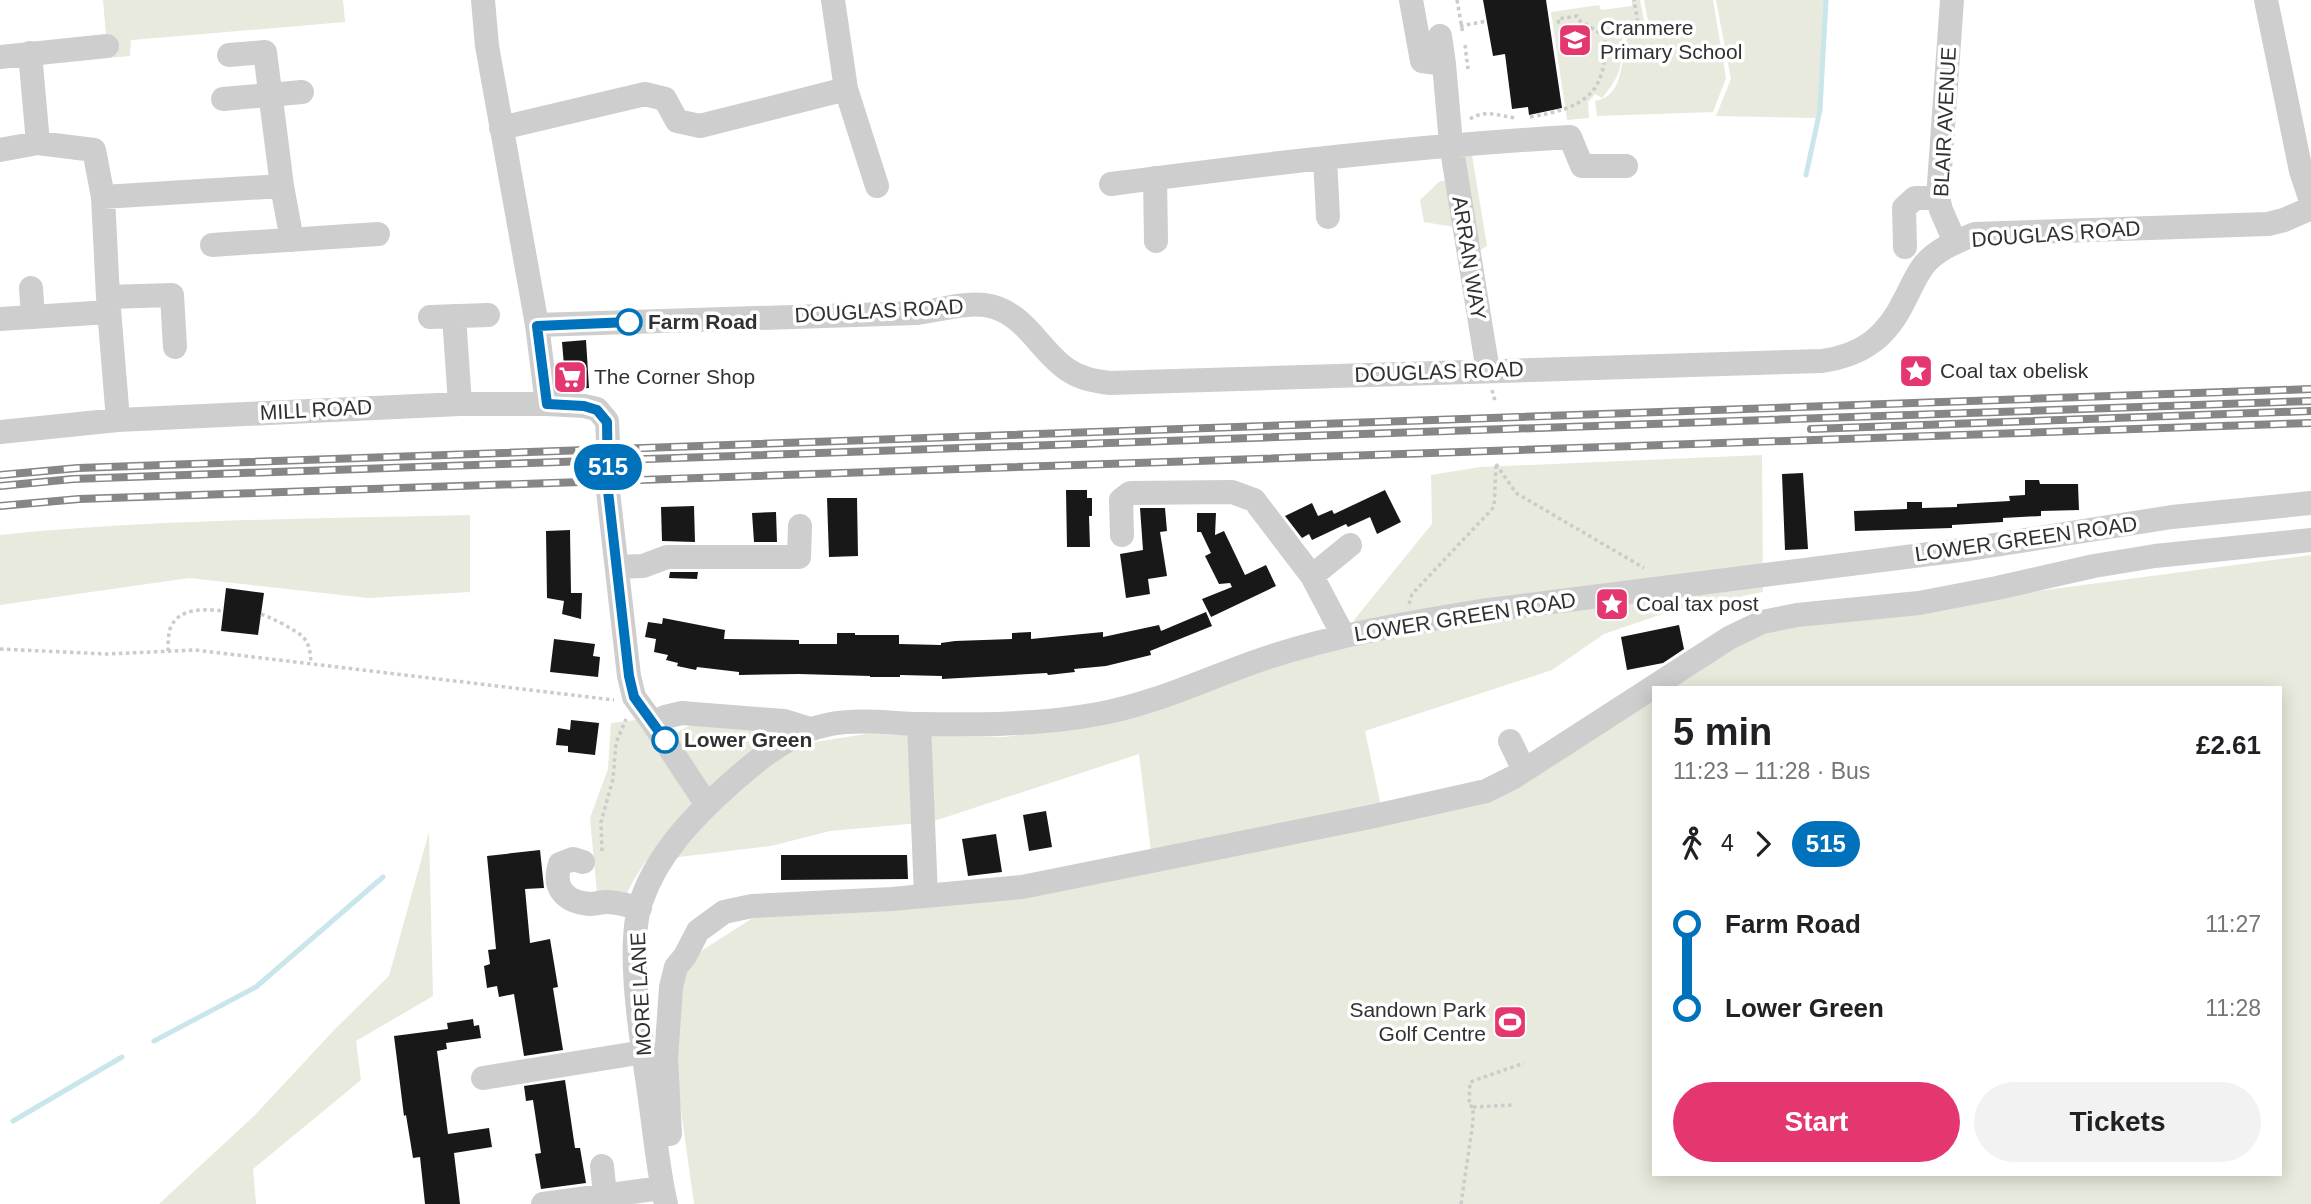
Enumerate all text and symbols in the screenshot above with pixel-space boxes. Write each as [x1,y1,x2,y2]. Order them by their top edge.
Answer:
place label: Cranmere Primary School [1600,16,1742,63]
school or university icon: Cranmere Primary School [1556,21,1594,59]
street label: BLAIR AVENUE [1929,46,1960,198]
street label: ARRAN WAY [1448,194,1491,321]
street label: DOUGLAS ROAD [1971,216,2141,251]
street label: DOUGLAS ROAD [794,295,964,326]
marker: Farm Road [616,309,642,335]
place label: Farm Road [648,310,758,333]
place icon: Coal tax obelisk [1897,352,1935,390]
street label: DOUGLAS ROAD [1354,357,1524,386]
supermarket icon: The Corner Shop [551,358,589,396]
place label: Coal tax obelisk [1940,359,2089,382]
place label: The Corner Shop [594,365,755,388]
street label: MILL ROAD [259,395,373,424]
line badge: 515 [568,444,648,490]
text: 515 [588,453,628,480]
street label: LOWER GREEN ROAD [1913,512,2138,565]
place icon: Coal tax post [1593,585,1631,623]
street label: LOWER GREEN ROAD [1352,588,1577,645]
place label: Coal tax post [1636,592,1759,615]
text: 5 min [1673,711,1772,753]
marker: Lower Green [652,727,678,753]
place label: Lower Green [684,728,812,751]
text: £2.61 [2196,730,2261,760]
text: 11:23 – 11:28 · Bus [1673,758,1870,784]
icon: walk [1673,825,1711,863]
icon: forward [1744,825,1782,863]
text: 4 [1721,830,1734,856]
text: 515 [1806,830,1846,857]
text: Farm Road [1725,909,1861,939]
text: 11:27 [2205,911,2261,937]
street label: MORE LANE [626,932,655,1056]
text: Lower Green [1725,993,1884,1023]
text: 11:28 [2205,995,2261,1021]
place label: Sandown Park Golf Centre [1349,998,1486,1045]
sports icon: Sandown Park Golf Centre [1491,1003,1529,1041]
button: Start [1673,1082,1960,1162]
button: Tickets [1974,1082,2261,1162]

